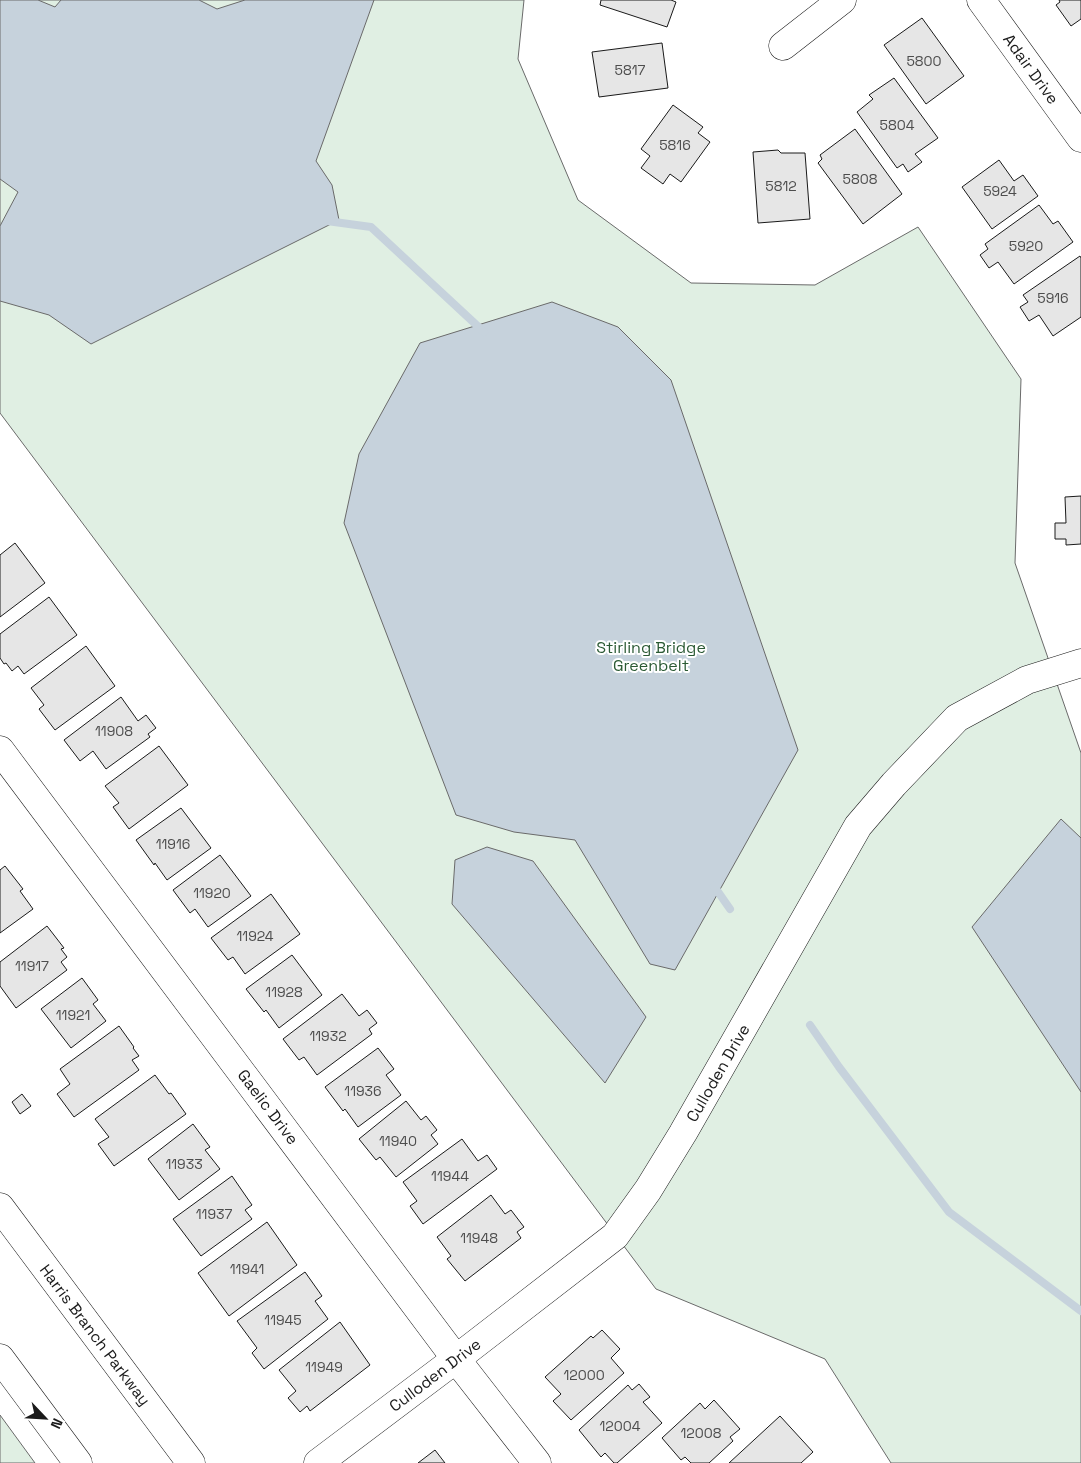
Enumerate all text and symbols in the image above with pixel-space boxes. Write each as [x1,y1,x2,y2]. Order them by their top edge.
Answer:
street label: Adair Drive [998,30,1064,108]
house number: 5800 [906,52,942,70]
house number: 5817 [615,61,646,79]
house number: 5804 [880,116,915,134]
house number: 5816 [659,136,691,154]
house number: 5808 [843,170,878,188]
house number: 5812 [765,177,797,195]
house number: 5924 [983,182,1017,200]
house number: 5920 [1009,237,1043,255]
house number: 5916 [1037,289,1069,307]
park label: Stirling Bridge Greenbelt [596,637,706,676]
house number: 11908 [95,722,133,740]
house number: 11916 [156,835,190,853]
house number: 11920 [193,884,231,902]
house number: 11924 [236,927,274,945]
house number: 11917 [15,957,49,975]
house number: 11928 [265,983,303,1001]
house number: 11921 [56,1006,90,1024]
street label: Culloden Drive [681,1020,755,1126]
house number: 11932 [309,1027,347,1045]
street label: Gaelic Drive [233,1065,303,1149]
house number: 11936 [344,1082,382,1100]
house number: 11940 [379,1132,417,1150]
house number: 11933 [165,1155,203,1173]
house number: 11944 [431,1167,469,1185]
house number: 11937 [196,1205,232,1223]
house number: 11948 [460,1229,498,1247]
street label: Harris Branch Parkway [35,1260,155,1410]
house number: 11941 [230,1260,264,1278]
house number: 11945 [264,1311,302,1329]
street label: Culloden Drive [385,1334,485,1416]
house number: 11949 [305,1358,343,1376]
house number: 12000 [563,1366,605,1384]
north arrow [20,1393,70,1443]
text: N [47,1415,67,1432]
house number: 12004 [600,1417,641,1435]
house number: 12008 [681,1424,722,1442]

